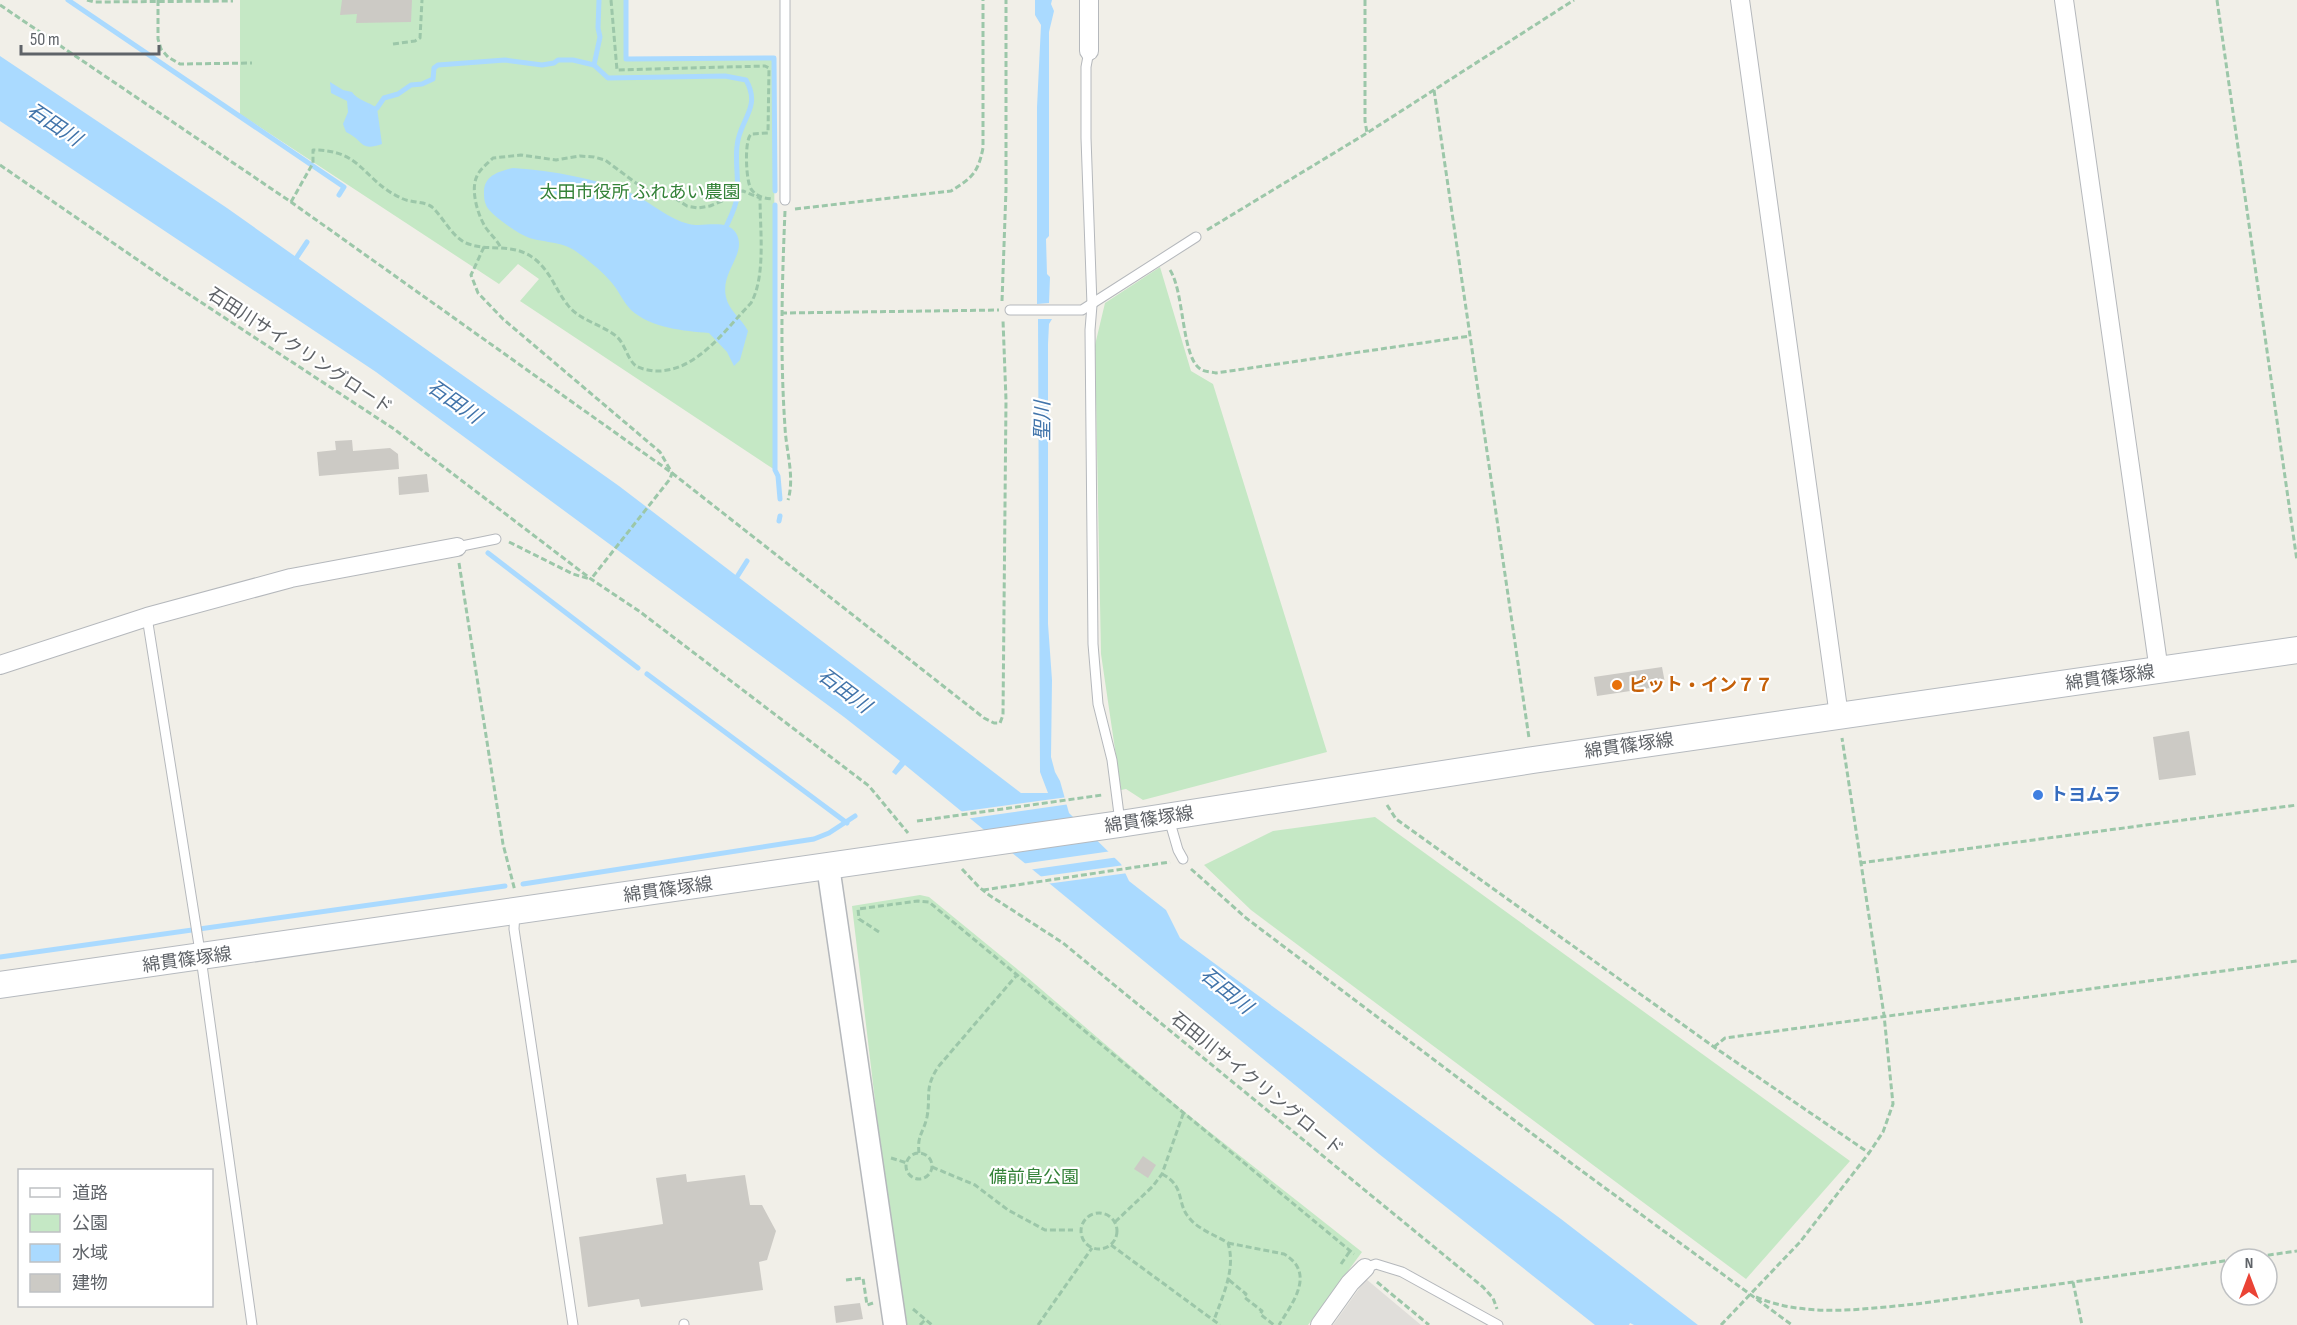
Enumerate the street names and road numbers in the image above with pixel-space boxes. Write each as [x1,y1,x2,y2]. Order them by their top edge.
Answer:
street label: 石田川サイクリングロード [204,283,396,419]
street label: 綿貫篠塚線 [2064,661,2156,695]
street label: 綿貫篠塚線 [1583,729,1675,763]
street label: 綿貫篠塚線 [1103,803,1195,837]
street label: 綿貫篠塚線 [622,873,714,907]
street label: 綿貫篠塚線 [141,943,233,977]
street label: 石田川サイクリングロード [1167,1008,1347,1160]

